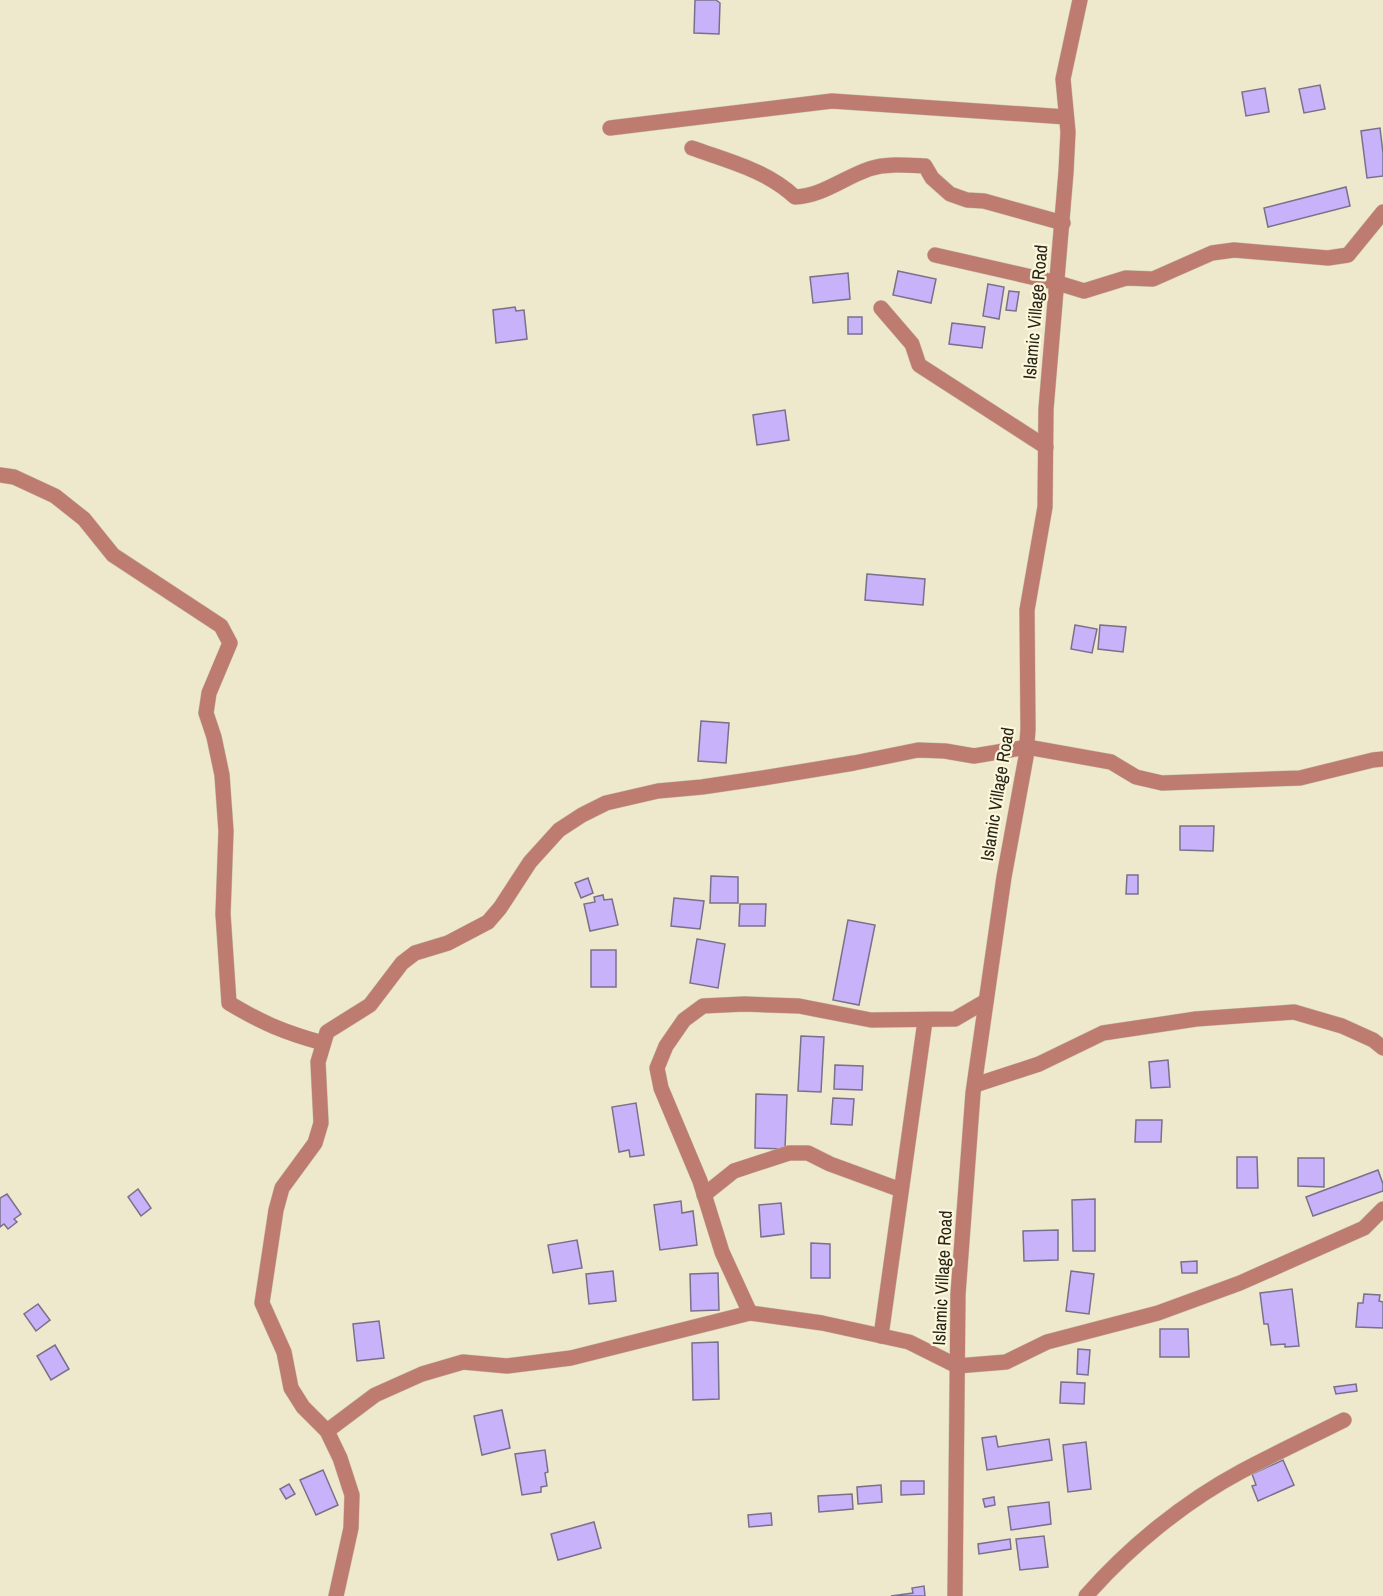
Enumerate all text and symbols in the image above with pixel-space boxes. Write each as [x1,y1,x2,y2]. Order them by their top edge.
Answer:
street label: Islamic Village Road [1017,244,1053,380]
street label: Islamic Village Road [974,725,1020,863]
street label: Islamic Village Road [926,1210,958,1346]

